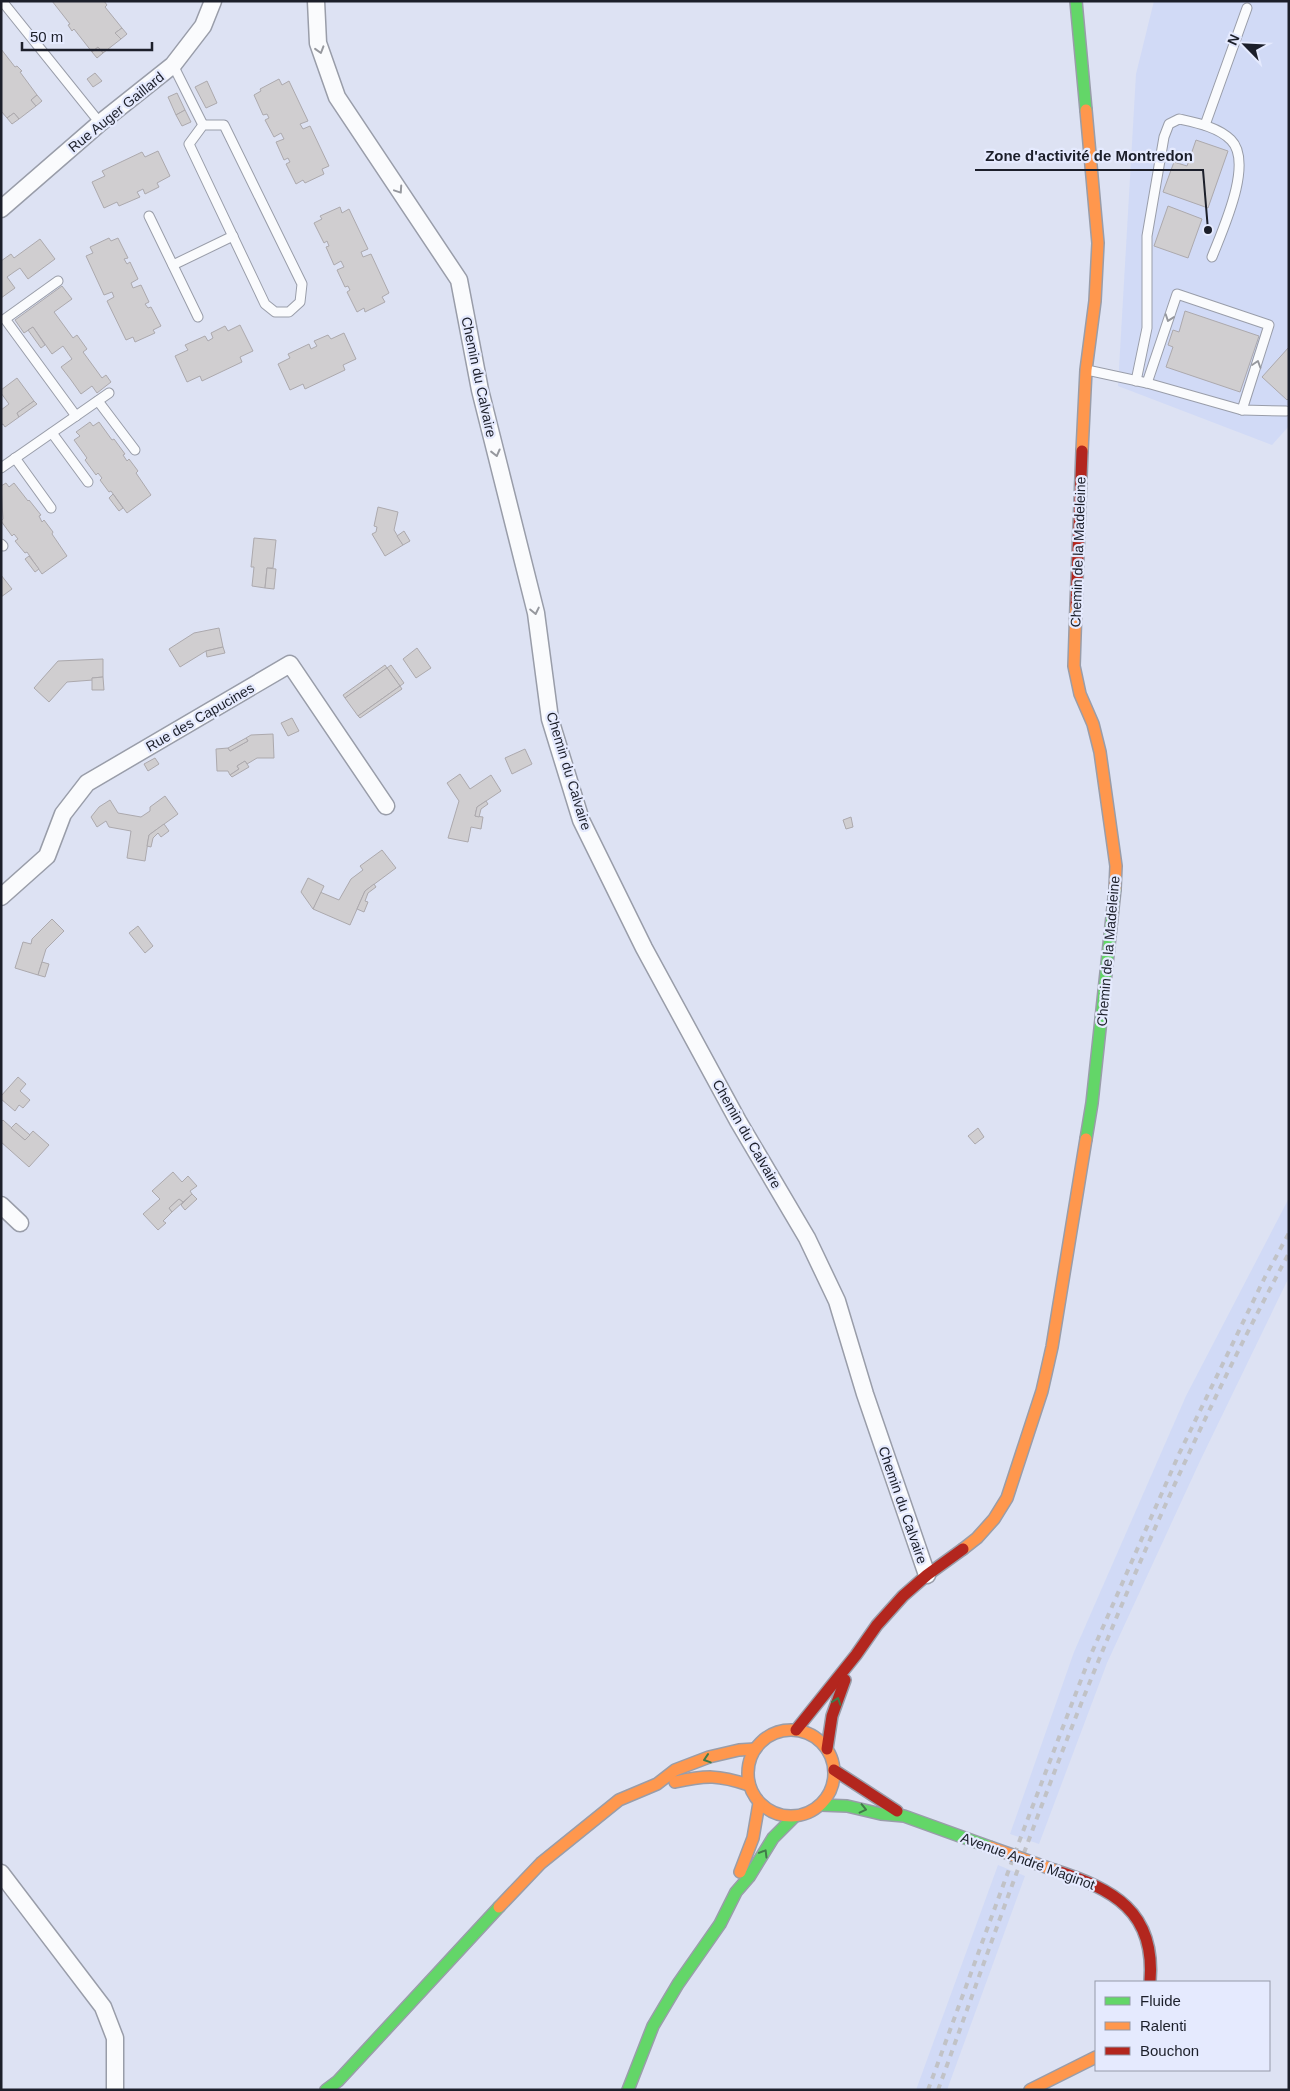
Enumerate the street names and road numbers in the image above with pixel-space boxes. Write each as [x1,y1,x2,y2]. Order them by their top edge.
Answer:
street label: Rue Auger Gaillard [65,69,167,155]
street label: Chemin du Calvaire [458,315,500,439]
street label: Chemin de la Madeleine [1067,476,1089,628]
street label: Rue des Capucines [143,680,257,754]
street label: Chemin du Calvaire [543,710,595,832]
street label: Chemin de la Madeleine [1093,875,1123,1027]
street label: Chemin du Calvaire [709,1077,785,1191]
street label: Chemin du Calvaire [875,1444,931,1566]
street label: Avenue André Maginot [959,1829,1097,1893]

